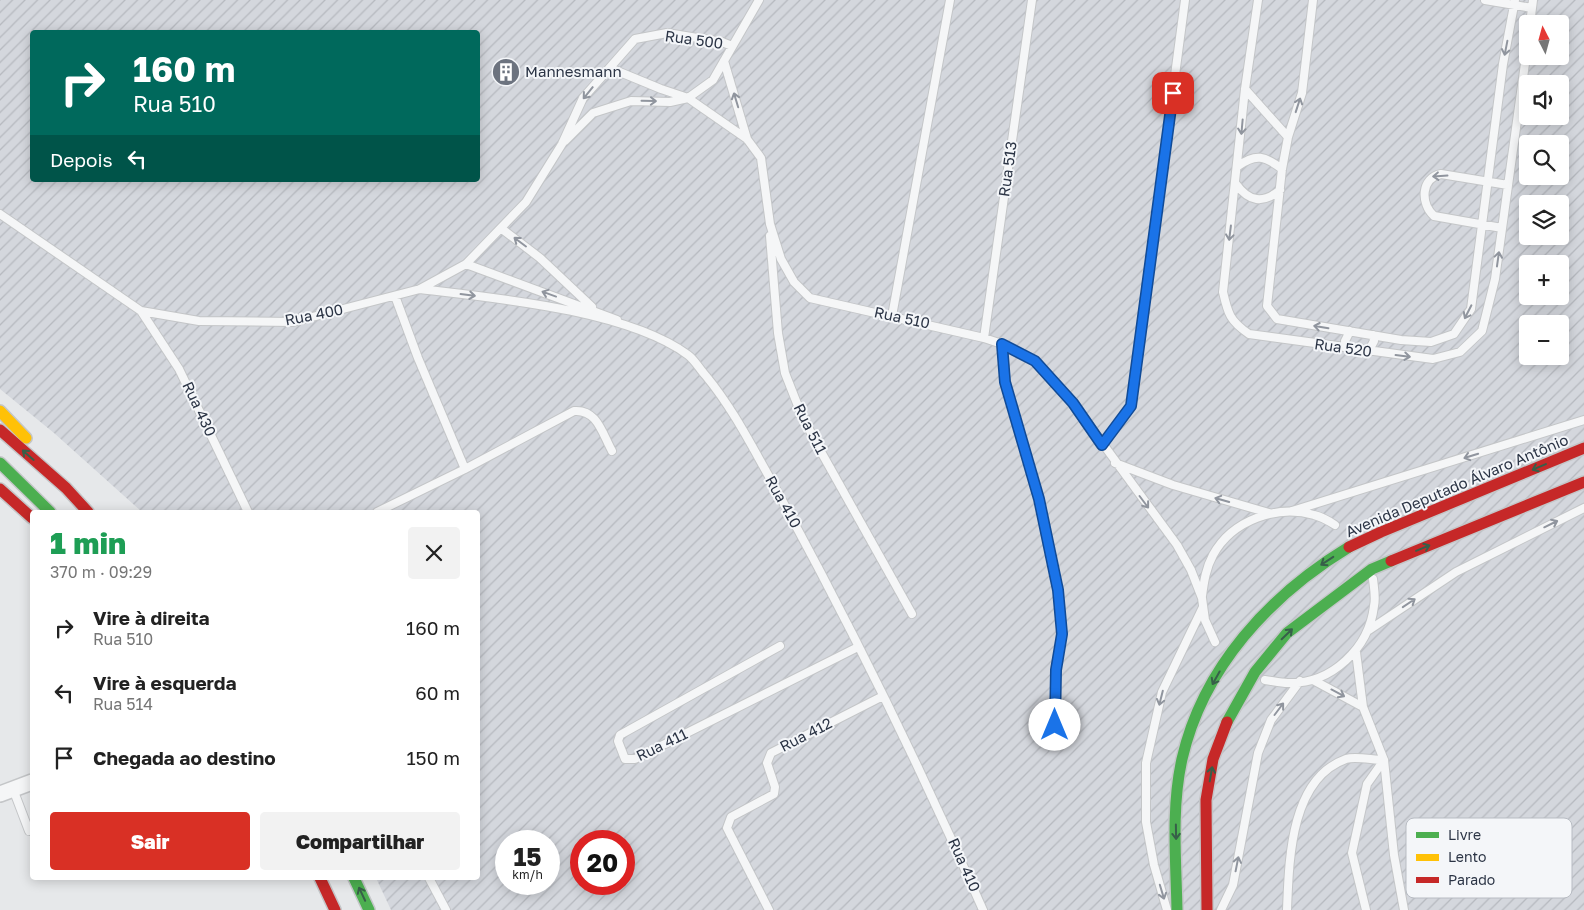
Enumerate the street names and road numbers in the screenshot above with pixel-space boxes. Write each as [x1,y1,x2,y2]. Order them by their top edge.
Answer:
street label: Rua 500 [664,26,724,52]
street label: Rua 513 [994,140,1020,198]
street label: Rua 400 [283,300,344,328]
street label: Rua 510 [873,302,932,332]
street label: Rua 520 [1313,334,1373,360]
street label: Rua 430 [179,378,220,439]
street label: Rua 511 [791,400,831,457]
street label: Avenida Deputado Álvaro Antônio [1343,430,1571,540]
street label: Rua 410 [762,472,806,531]
street label: Rua 412 [776,713,835,755]
street label: Rua 411 [633,724,690,764]
street label: Rua 410 [945,835,985,894]

